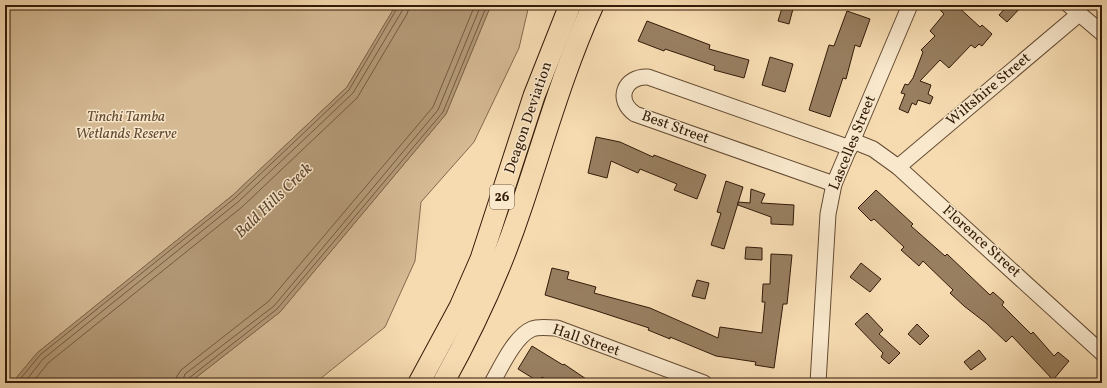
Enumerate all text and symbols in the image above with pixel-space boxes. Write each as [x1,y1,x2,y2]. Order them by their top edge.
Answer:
street label: Wiltshire Street [942,48,1036,132]
street label: Deagon Deviation [500,59,558,177]
street label: Lascelles Street [824,92,882,194]
street label: Best Street [638,106,712,150]
park label: Tinchi Tamba Wetlands Reserve [75,107,177,145]
water label: Bald Hills Creek [230,158,318,244]
road number: 26 [490,185,514,209]
street label: Florence Street [937,201,1025,283]
street label: Hall Street [549,320,623,362]

